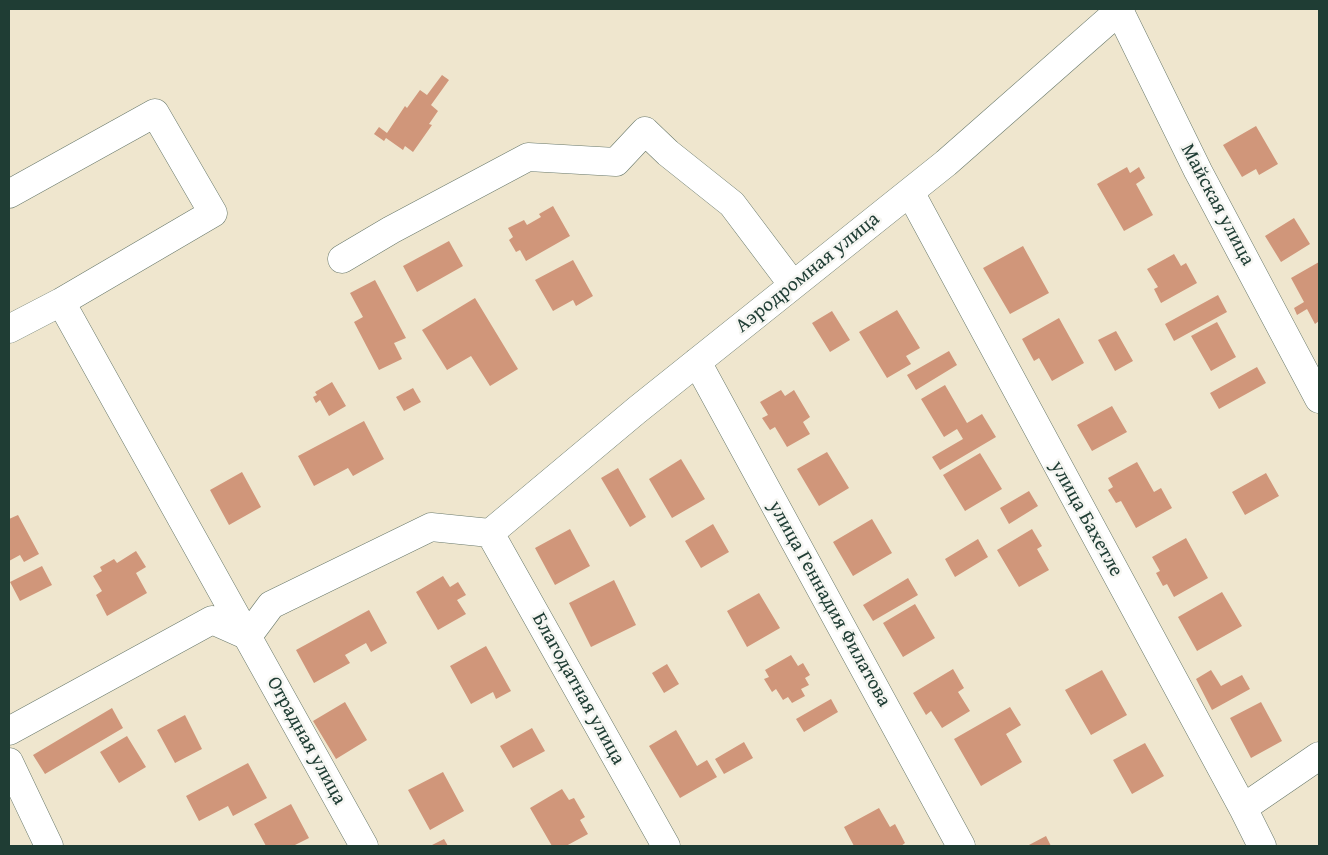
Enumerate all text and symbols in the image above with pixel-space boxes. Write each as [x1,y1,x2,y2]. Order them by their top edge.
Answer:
street label: Майская улица [1175,140,1259,270]
street label: Аэродромная улица [731,208,885,338]
street label: улица Бахетле [1044,457,1128,581]
street label: улица Геннадия Филатова [762,497,896,711]
street label: Благодатная улица [526,609,630,769]
street label: Отрадная улица [261,673,351,809]

